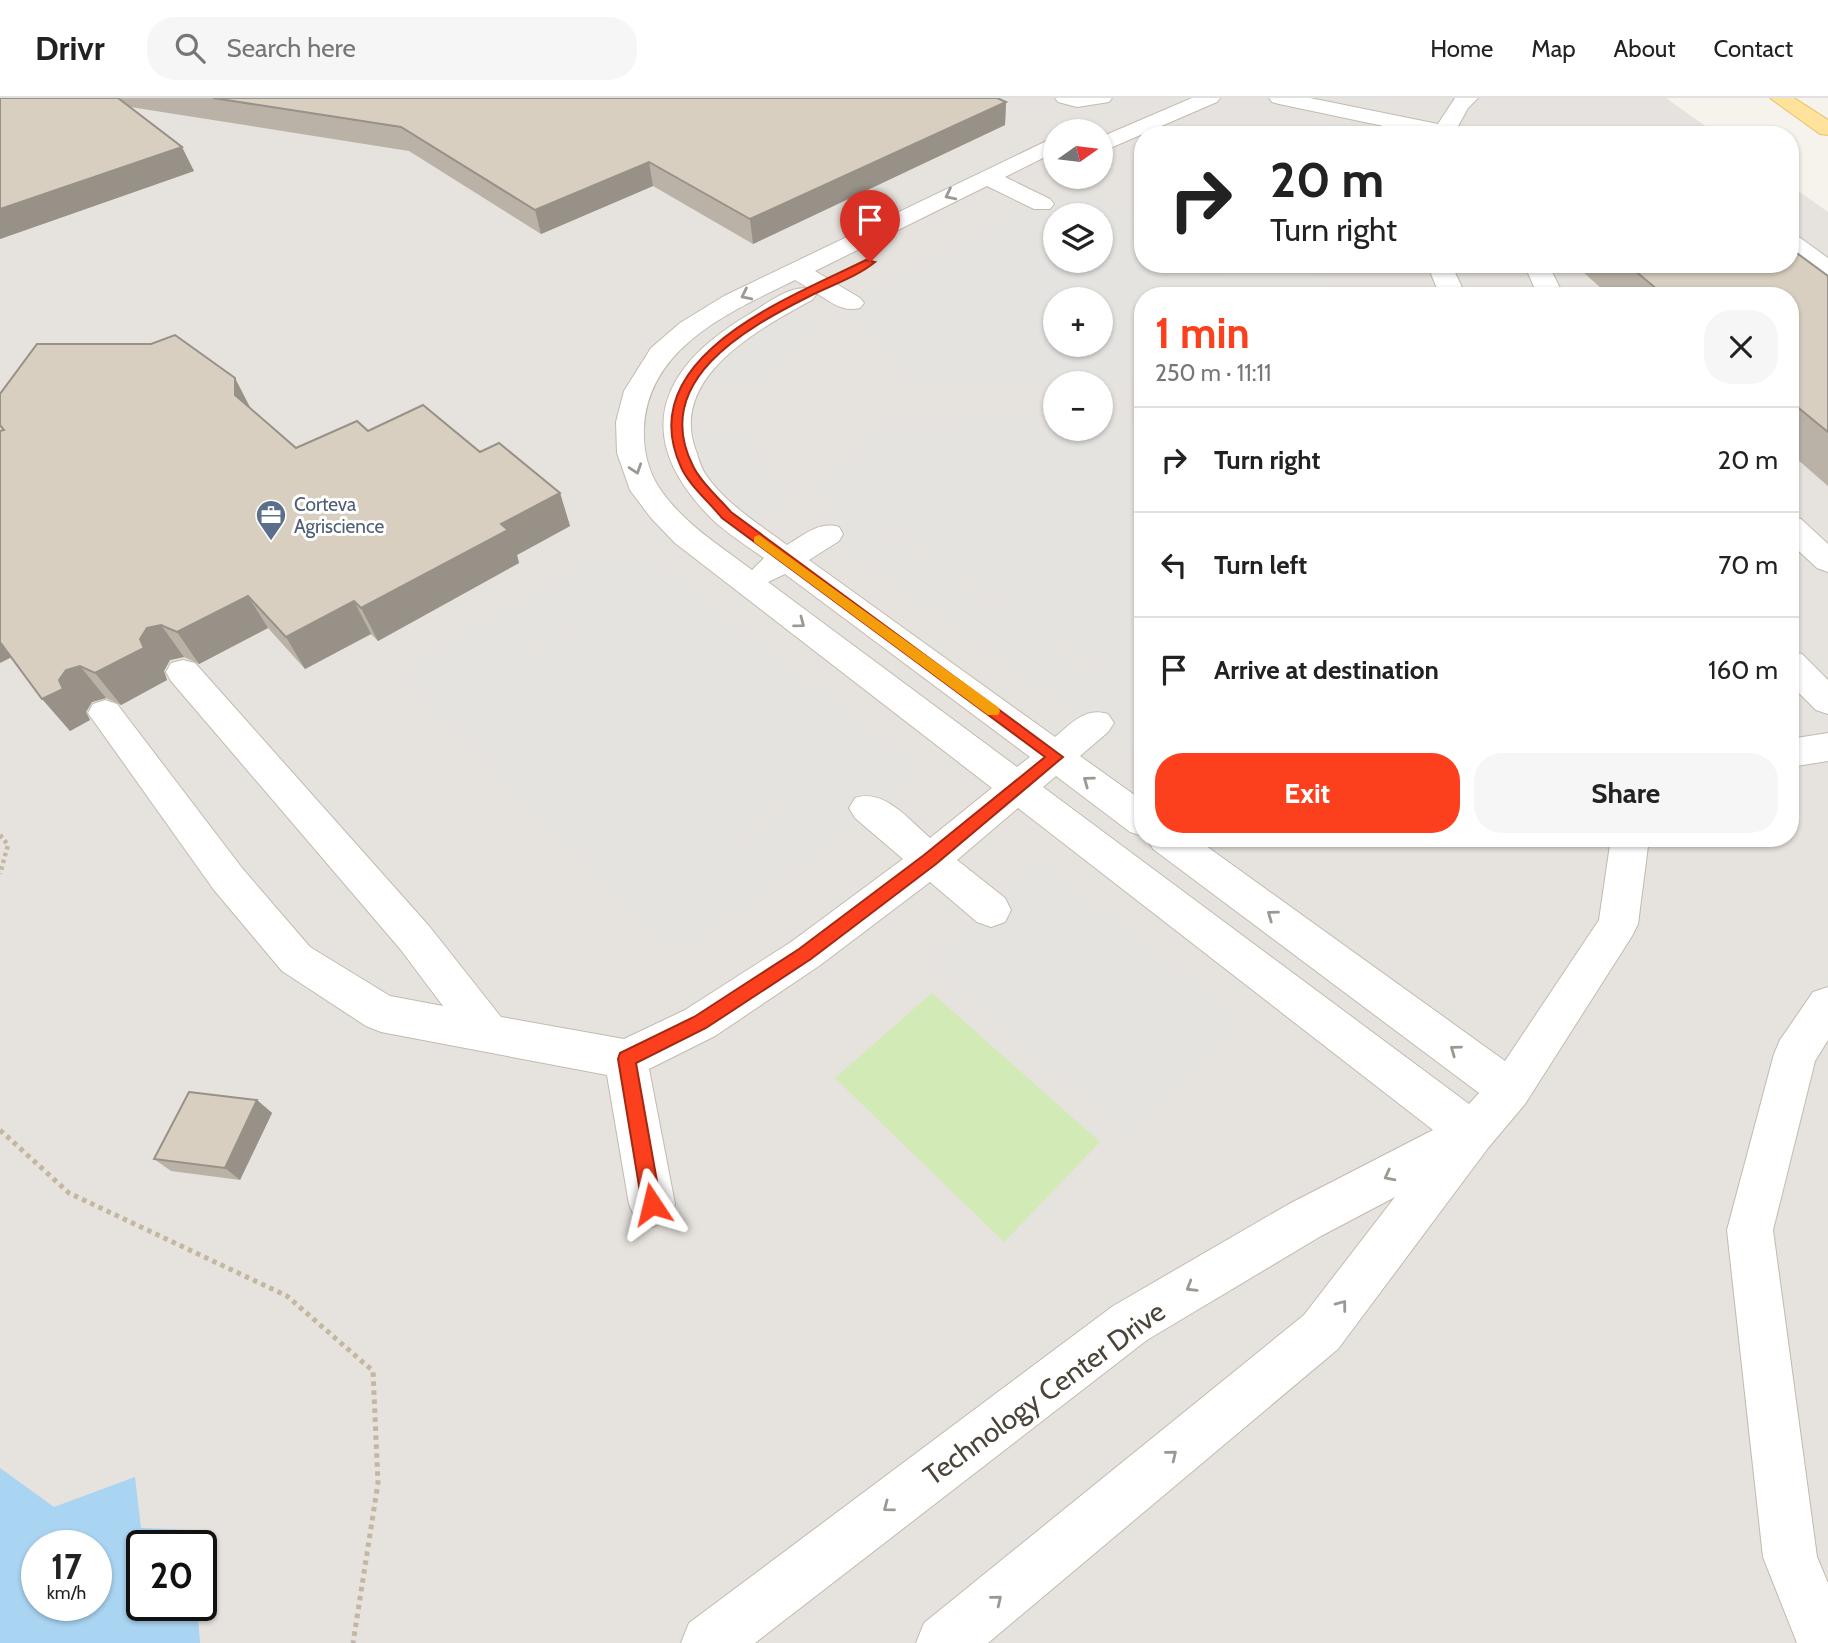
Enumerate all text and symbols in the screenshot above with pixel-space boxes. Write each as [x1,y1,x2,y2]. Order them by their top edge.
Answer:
search box [147,17,637,80]
text: Drivr [35,28,105,68]
icon: search [171,29,209,67]
text: Search here [227,32,356,64]
text: Home [1430,34,1493,63]
text: Map [1531,34,1576,63]
text: About [1614,34,1676,63]
text: Contact [1714,34,1793,63]
north arrow [1043,119,1113,189]
map controls [1043,119,1113,441]
text: 20 m [1270,150,1384,209]
icon: right [1155,154,1246,245]
one-way arrow [945,187,957,201]
pin [840,190,900,262]
icon: arrive [851,201,889,239]
button: layers [1043,203,1113,273]
text: Turn right [1270,210,1397,249]
one-way arrow [741,287,753,301]
button: + [1043,287,1113,357]
text: 1 min [1155,307,1250,359]
button: close [1704,310,1778,384]
text: 250 m · 11:11 [1155,359,1272,387]
button: − [1043,371,1113,441]
icon: right [1155,441,1193,479]
text: Turn right [1214,444,1320,476]
text: 20 m [1718,444,1778,476]
one-way arrow [628,463,643,475]
place label: Corteva Agriscience [294,493,384,538]
office icon: Corteva Agriscience [254,498,288,542]
icon: left [1155,546,1193,584]
text: Turn left [1214,549,1307,581]
text: 70 m [1718,549,1778,581]
one-way arrow [792,615,805,628]
icon: arrive [1155,651,1193,689]
text: Arrive at destination [1214,654,1439,686]
text: 160 m [1708,654,1778,686]
button: Exit [1155,753,1460,833]
button: Share [1474,753,1778,833]
one-way arrow [1083,776,1096,789]
one-way arrow [1267,911,1280,924]
one-way arrow [1450,1046,1463,1058]
position arrow [615,1167,689,1241]
one-way arrow [1384,1168,1396,1181]
one-way arrow [1186,1279,1199,1292]
street label: Technology Center Drive [917,1294,1171,1492]
one-way arrow [1334,1300,1346,1313]
one-way arrow [1164,1451,1177,1463]
one-way arrow [884,1499,896,1511]
speed limit sign: 20 [126,1530,217,1621]
text: 17 [51,1545,82,1588]
text: km/h [47,1582,86,1604]
one-way arrow [989,1595,1001,1608]

